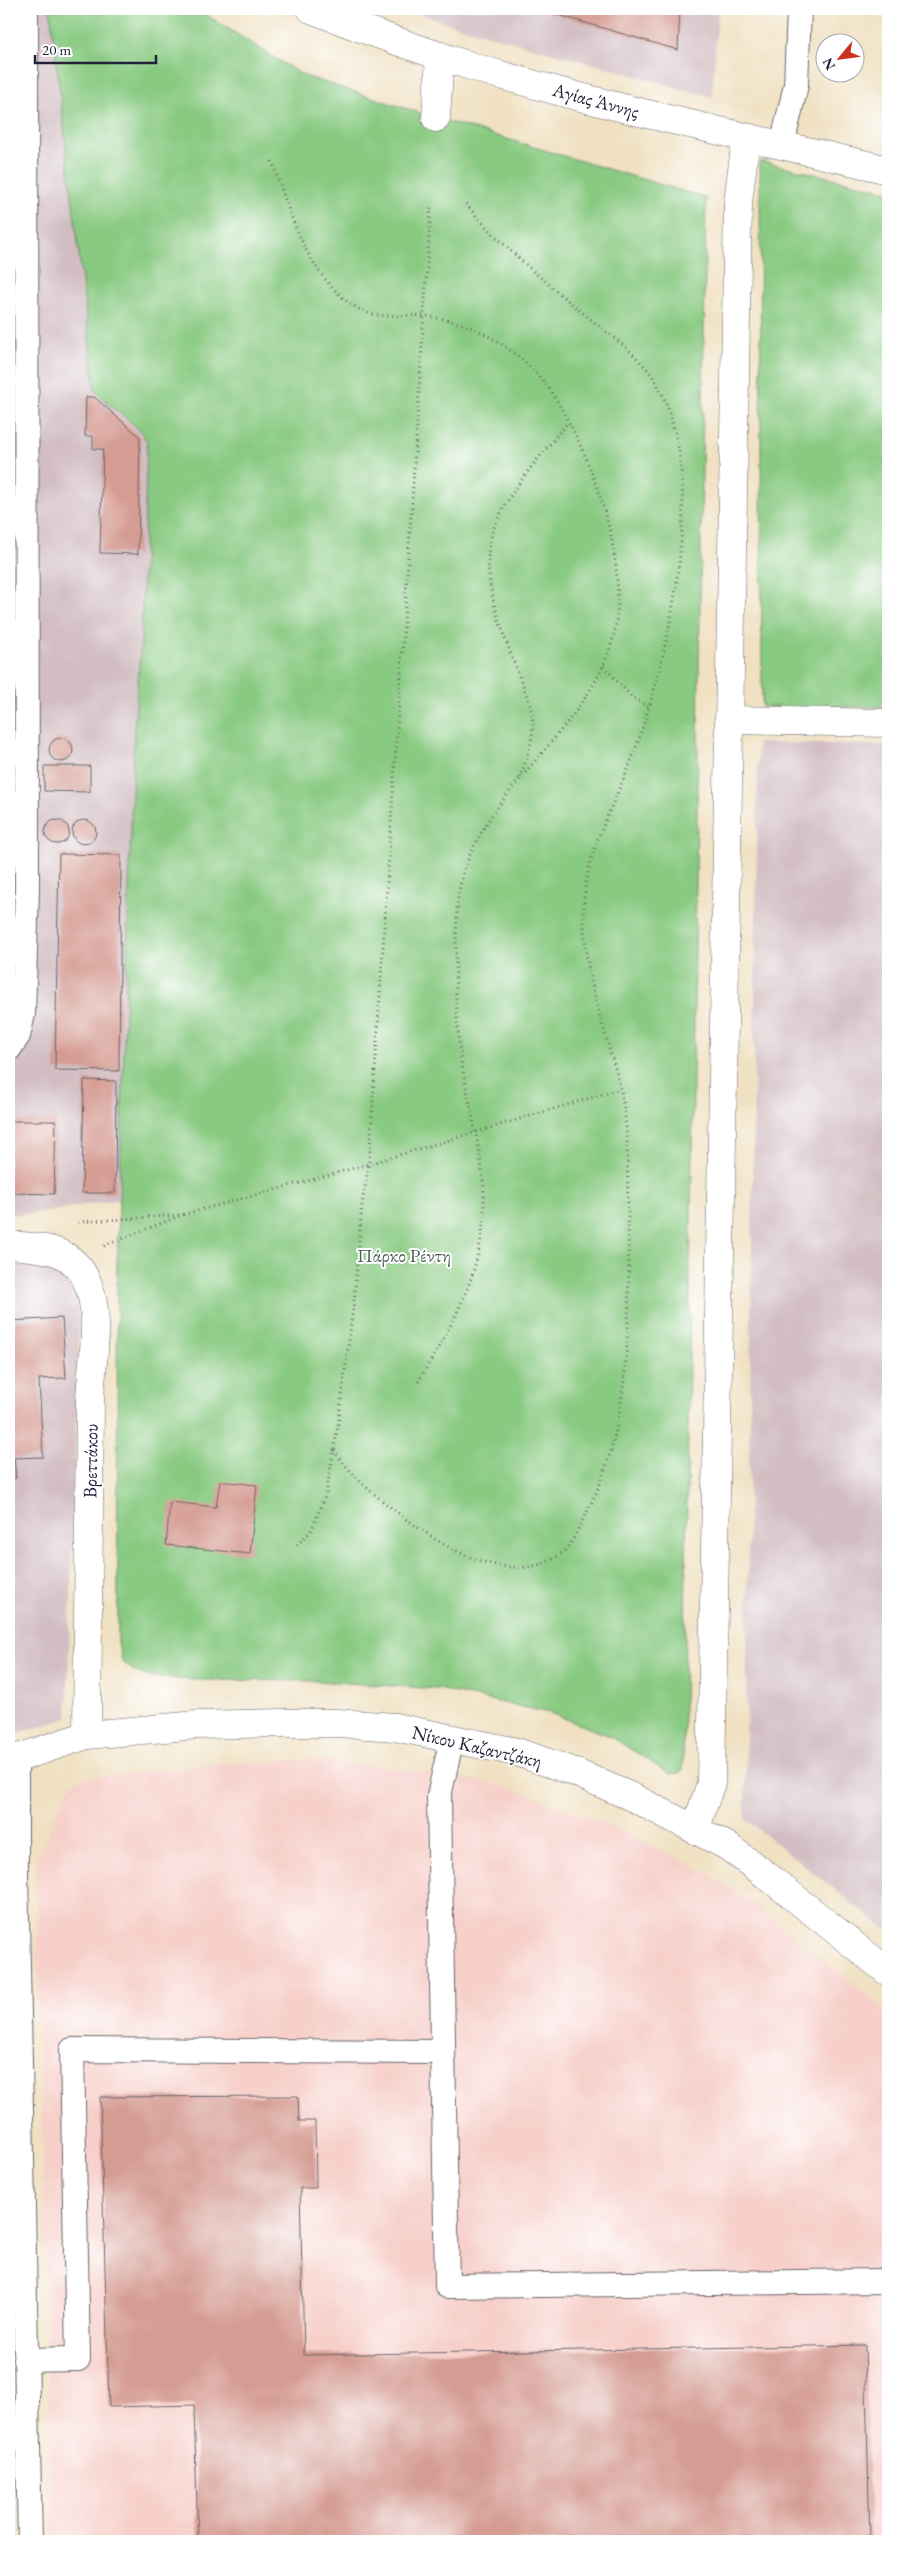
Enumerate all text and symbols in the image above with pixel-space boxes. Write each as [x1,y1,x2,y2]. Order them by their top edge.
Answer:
scale bar [35,32,156,64]
north arrow [814,32,864,82]
text: 20 m [42,40,71,59]
text: N [818,54,839,74]
street label: Αγίας Άννης [549,77,642,124]
park label: Πάρκο Ρέντη [357,1243,451,1268]
street label: Βρεττάκου [77,1424,104,1498]
street label: Νίκου Καζαντζάκη [410,1719,544,1774]

